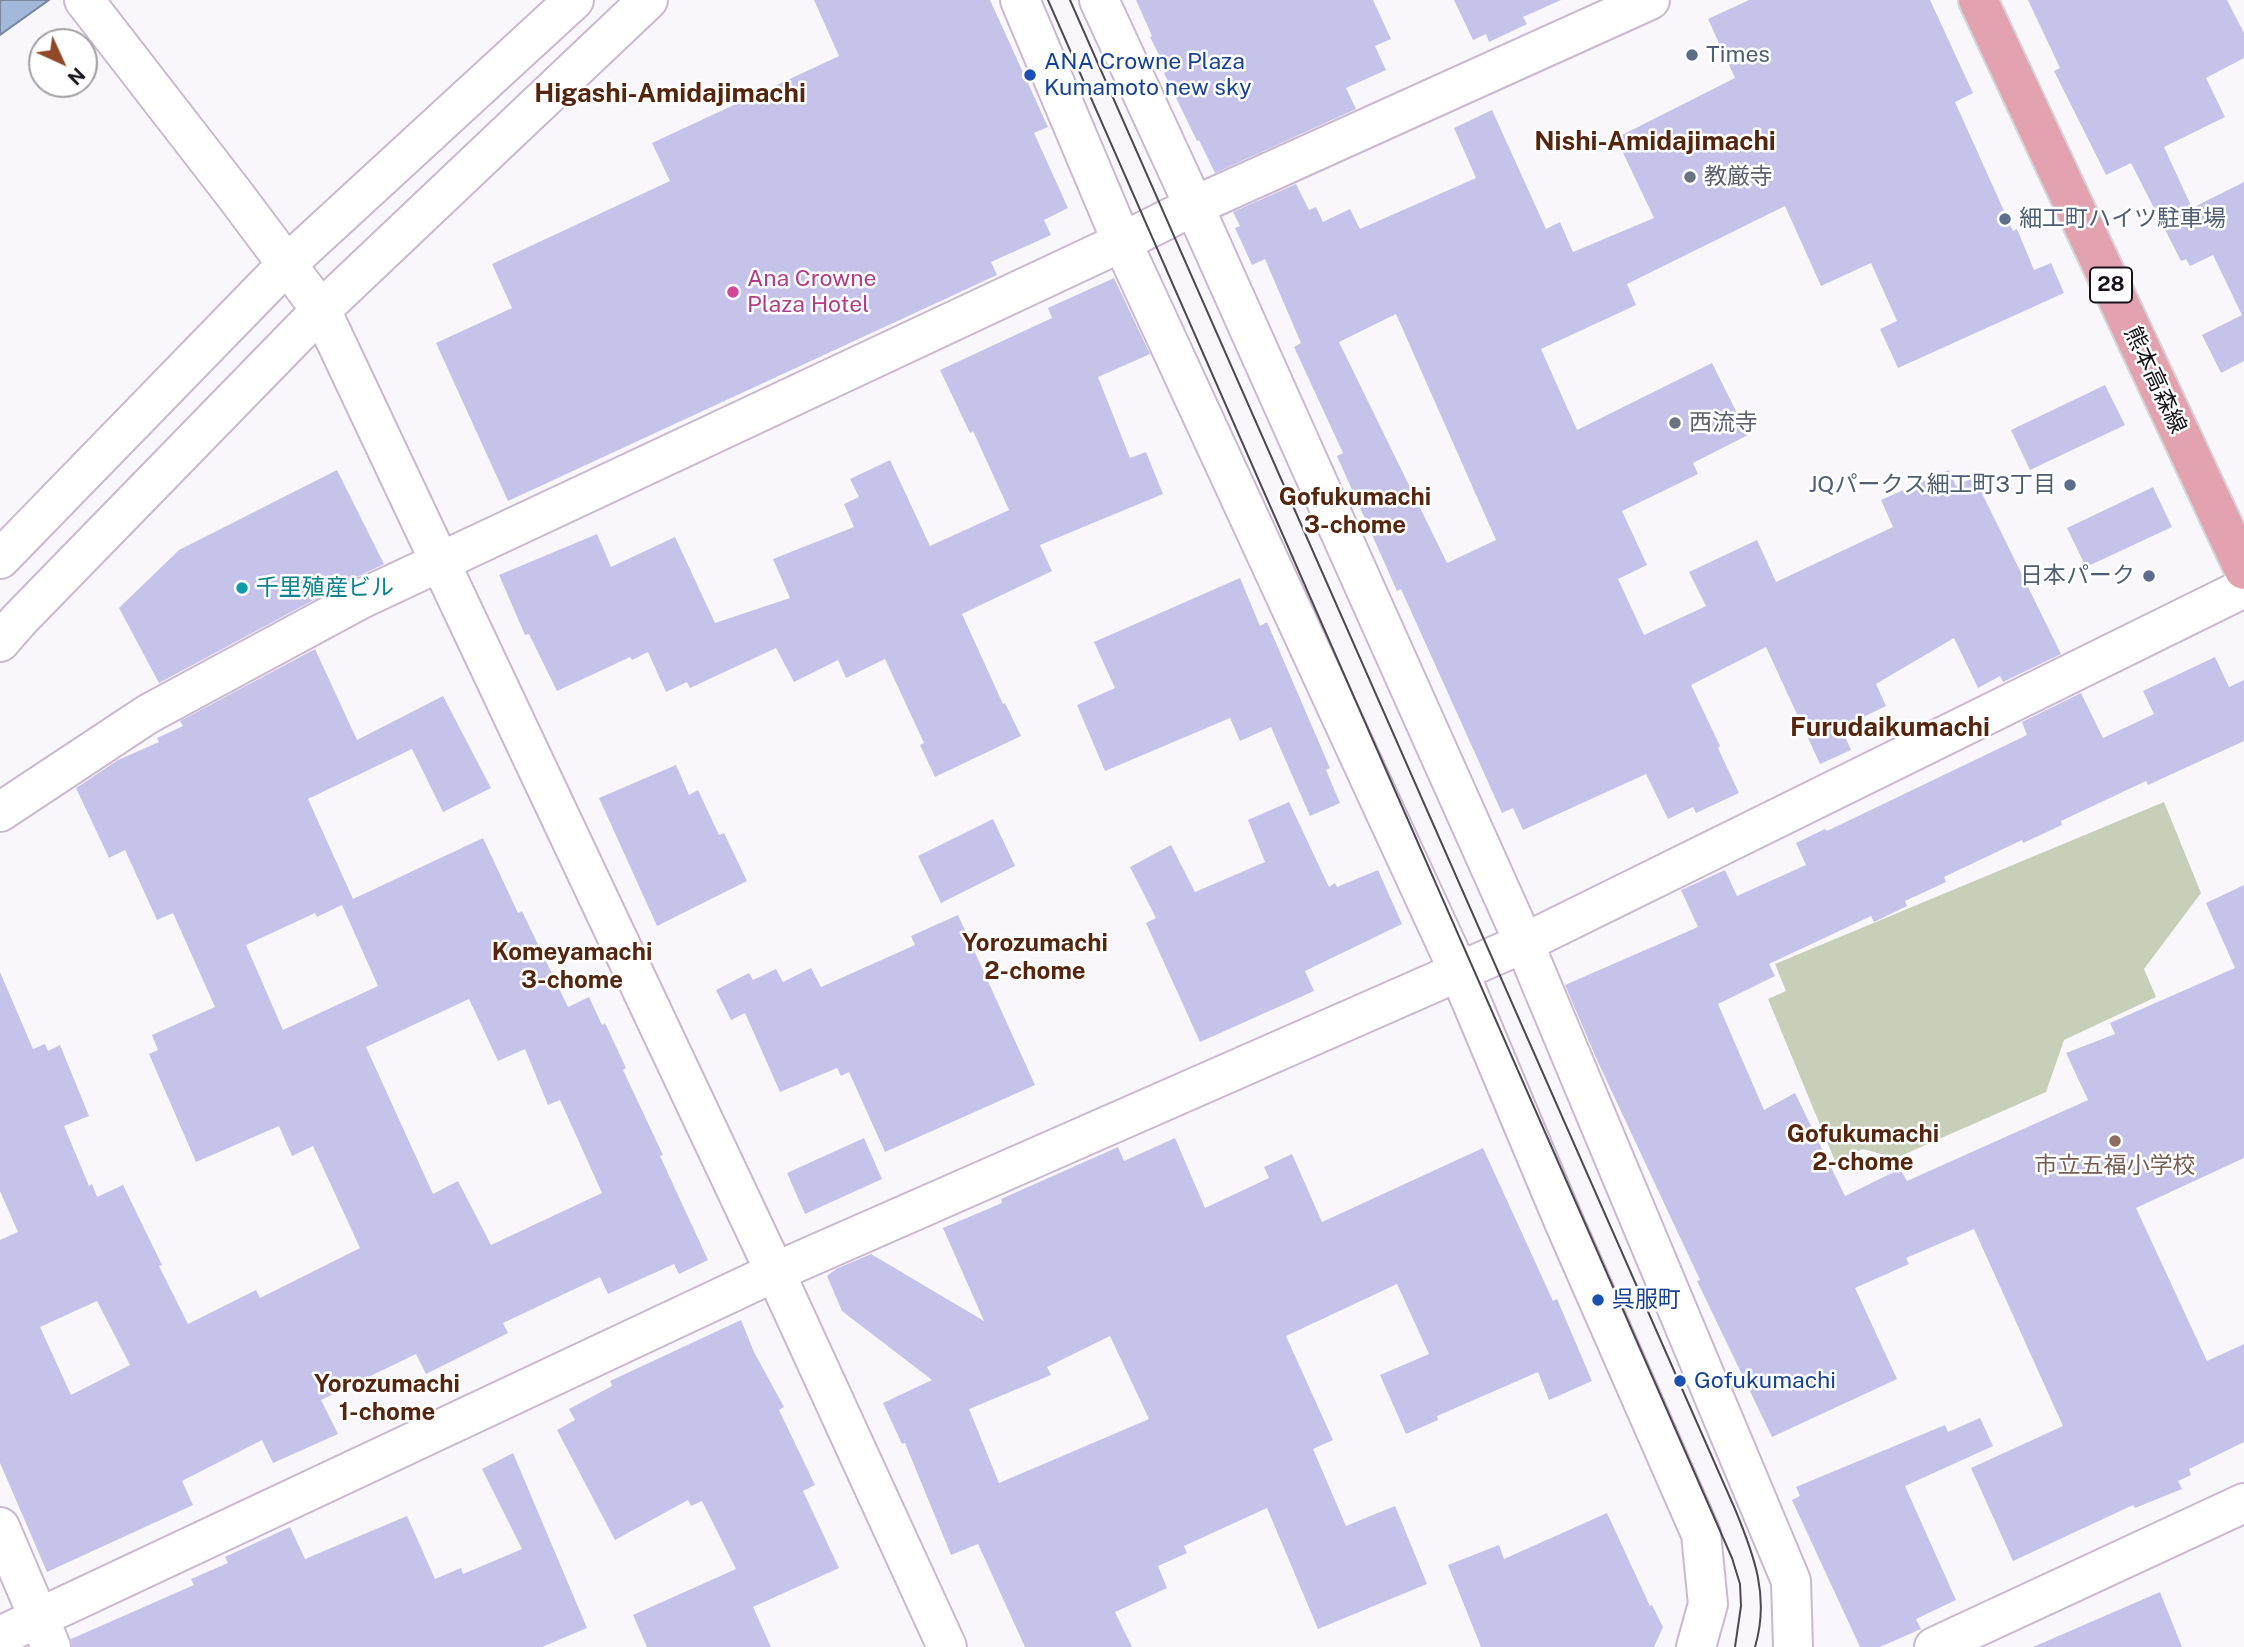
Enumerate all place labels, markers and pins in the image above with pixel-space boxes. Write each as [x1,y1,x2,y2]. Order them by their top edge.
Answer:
place label: Times [1706,41,1770,69]
marker: Times [1684,47,1700,63]
place label: ANA Crowne Plaza Kumamoto new sky [1044,48,1252,102]
marker: ANA Crowne Plaza Kumamoto new sky [1022,67,1038,83]
place label: 教厳寺 [1704,163,1773,191]
marker: 教厳寺 [1682,169,1698,185]
place label: 細工町ハイツ駐車場 [2019,205,2226,233]
marker: 細工町ハイツ駐車場 [1997,211,2013,227]
place label: Ana Crowne Plaza Hotel [747,265,877,319]
marker: Ana Crowne Plaza Hotel [725,284,741,300]
place label: 西流寺 [1689,409,1758,437]
marker: 西流寺 [1667,415,1683,431]
place label: JQパークス細工町3丁目 [1808,471,2056,499]
marker: JQパークス細工町3丁目 [2062,477,2078,493]
place label: 日本パーク [2020,562,2135,590]
marker: 日本パーク [2141,568,2157,584]
place label: 千里殖産ビル [256,574,394,602]
marker: 千里殖産ビル [234,580,250,596]
marker: 市立五福小学校 [2107,1133,2123,1149]
place label: 市立五福小学校 [2035,1152,2195,1180]
place label: 呉服町 [1612,1286,1681,1314]
marker: 呉服町 [1590,1292,1606,1308]
place label: Gofukumachi [1694,1367,1836,1395]
marker: Gofukumachi [1672,1373,1688,1389]

